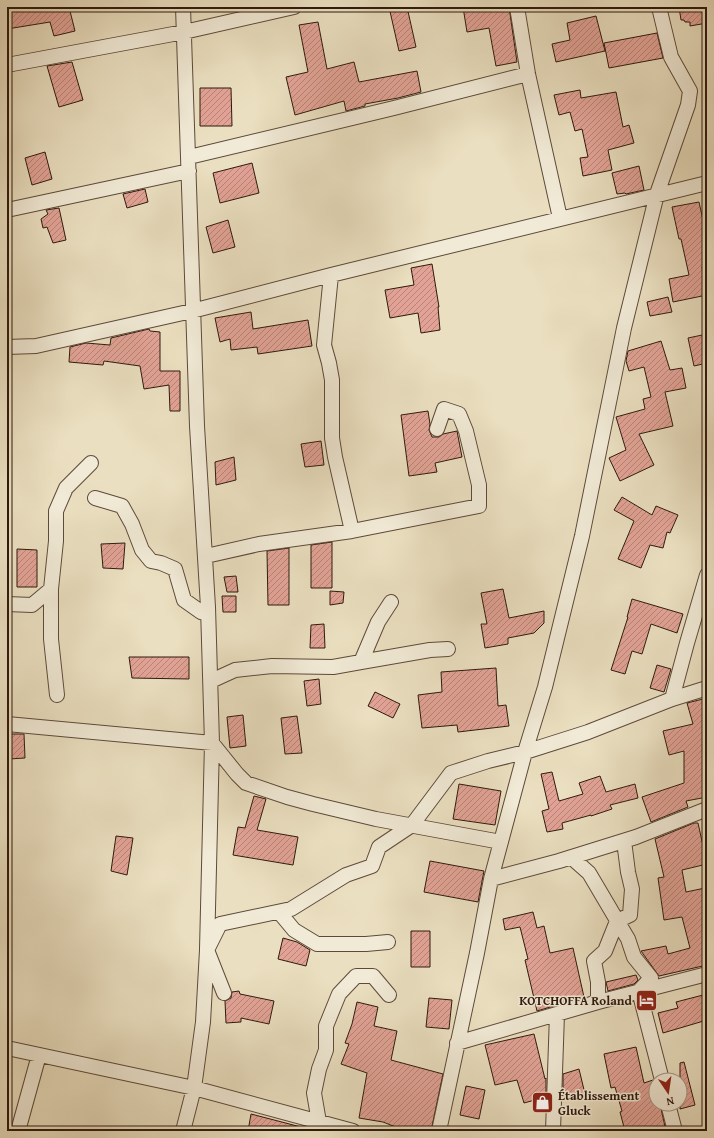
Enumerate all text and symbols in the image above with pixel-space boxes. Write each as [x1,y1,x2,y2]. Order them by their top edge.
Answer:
hotel icon: KOTCHOFFA Roland [634,987,660,1013]
place label: KOTCHOFFA Roland [519,991,633,1010]
north arrow [648,1072,688,1112]
place label: Établissement Gluck [558,1086,639,1120]
shop icon: Établissement Gluck [530,1089,556,1115]
text: N [664,1093,676,1111]

